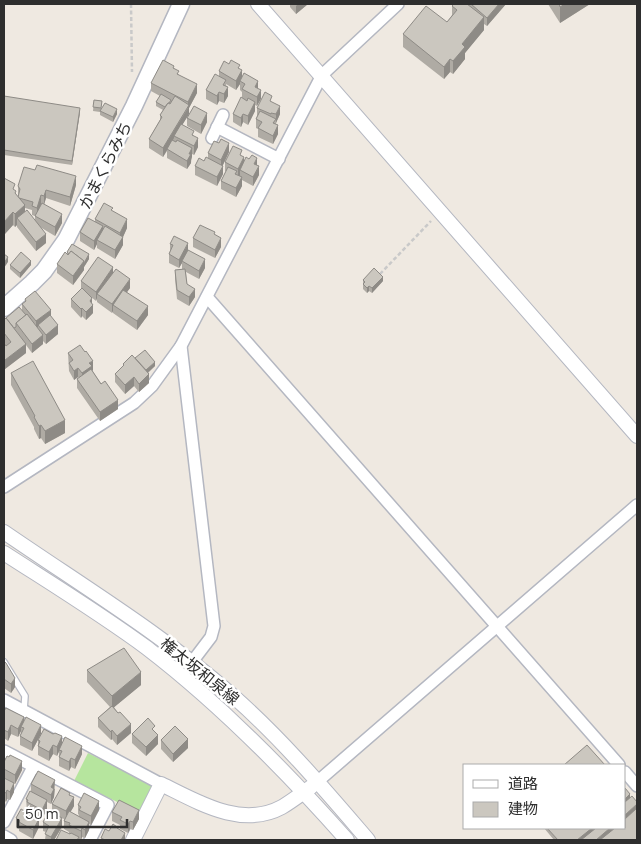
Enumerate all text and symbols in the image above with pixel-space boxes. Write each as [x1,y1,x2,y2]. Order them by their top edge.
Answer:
street label: かまくらみち [73,117,137,213]
street label: 権太坂和泉線 [156,632,244,710]
legend [463,764,626,829]
text: 道路 [508,773,538,794]
scale bar [18,796,126,828]
text: 建物 [508,798,538,819]
text: 50 m [25,803,59,824]

